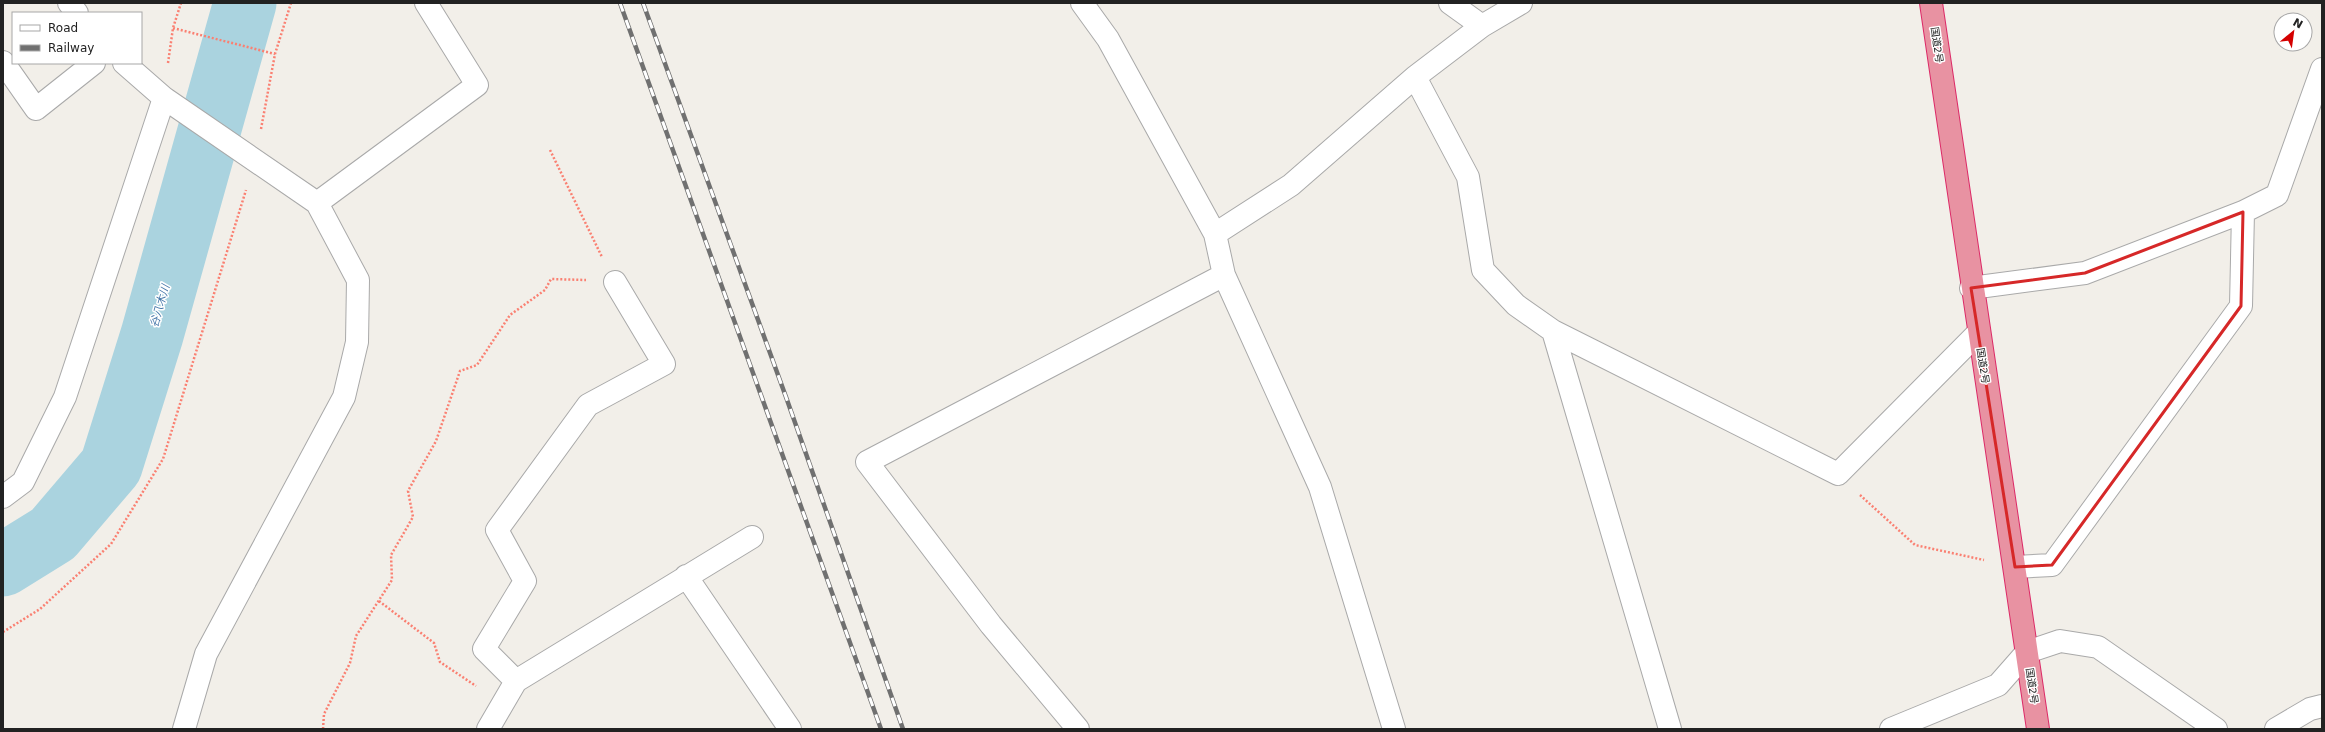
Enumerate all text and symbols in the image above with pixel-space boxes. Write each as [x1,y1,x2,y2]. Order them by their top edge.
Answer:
legend [12,12,142,64]
north arrow [2273,12,2313,52]
text: N [2290,16,2305,32]
text: Road [48,21,78,35]
street label: 国道2号 [1929,26,1945,64]
text: Railway [48,41,94,55]
water label: 谷八木川 [148,282,173,329]
street label: 国道2号 [1975,347,1991,385]
street label: 国道2号 [2024,667,2040,705]

